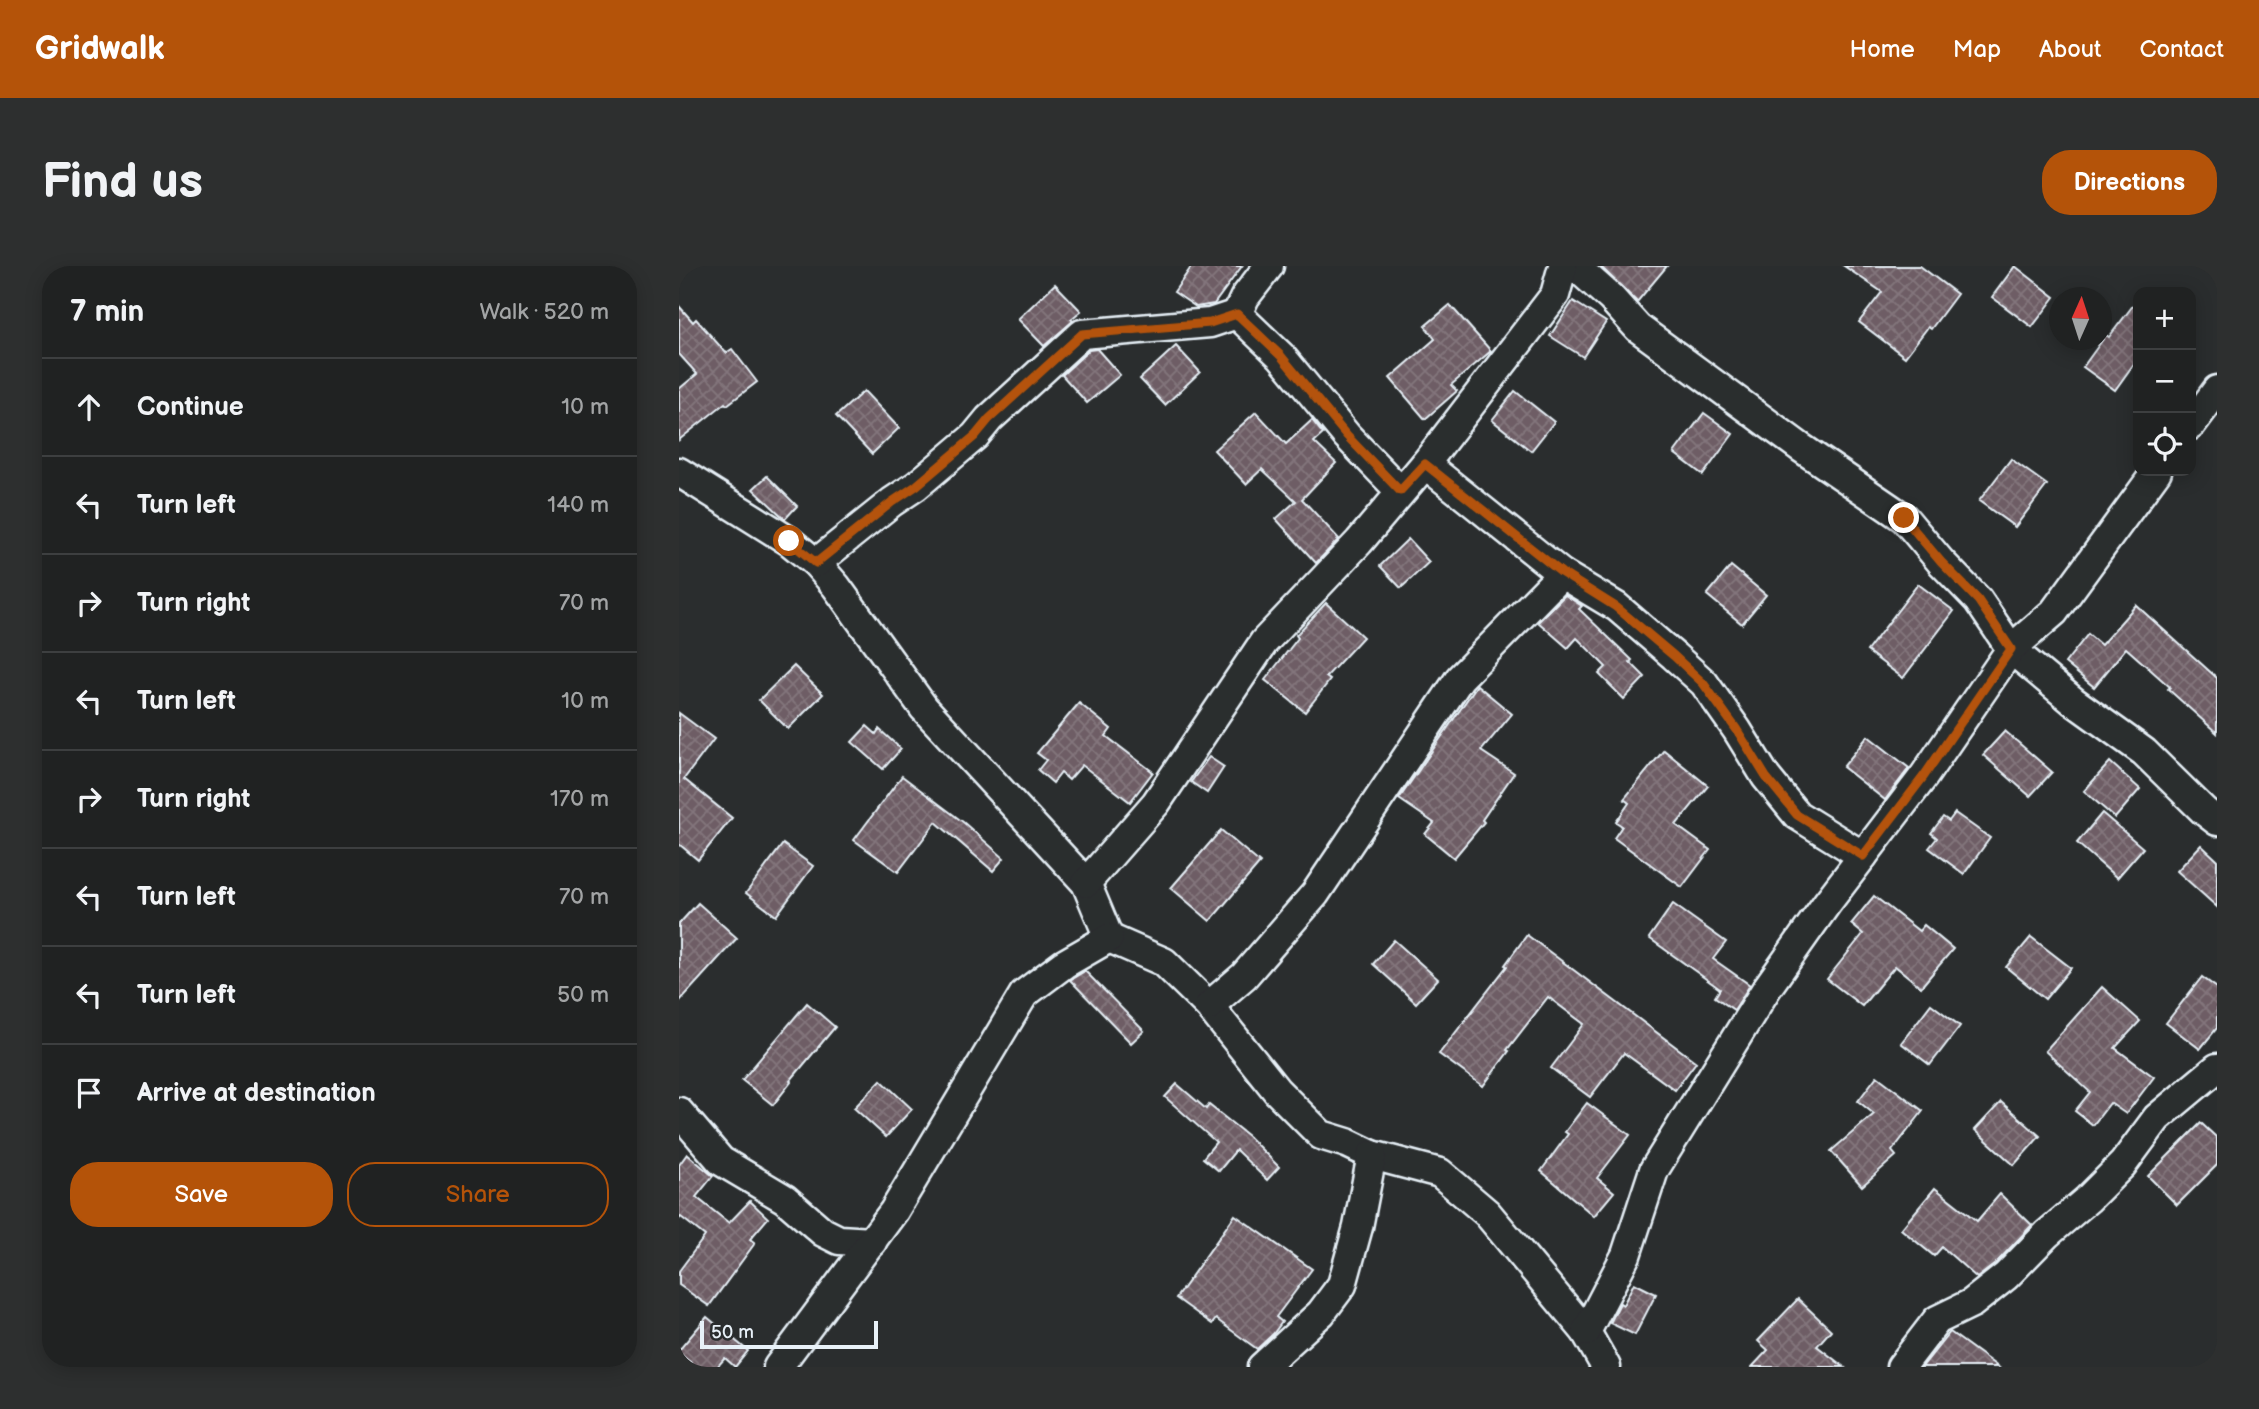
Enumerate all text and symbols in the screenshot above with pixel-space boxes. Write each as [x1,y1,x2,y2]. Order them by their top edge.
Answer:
text: Gridwalk [35,29,165,69]
text: Home [1850,35,1915,64]
text: Map [1953,35,2001,64]
text: About [2039,35,2101,64]
text: Contact [2139,35,2224,64]
button: Directions [2042,150,2217,215]
text: Find us [42,153,203,212]
north arrow [2049,287,2112,350]
map controls [2133,287,2196,476]
button: + [2133,287,2196,350]
text: 7 min [70,294,144,330]
text: Walk · 520 m [479,298,609,326]
button: − [2133,350,2196,413]
icon: ahead [70,388,108,426]
text: Continue [137,392,244,423]
text: 10 m [561,393,609,421]
button: locate [2133,413,2196,476]
icon: left [70,486,108,524]
text: Turn left [137,490,236,521]
text: 140 m [547,491,609,519]
route end [1888,502,1919,533]
route start [773,525,804,556]
icon: right [70,584,108,622]
text: Turn right [137,588,250,619]
text: 70 m [559,589,609,617]
icon: left [70,682,108,720]
text: Turn left [137,686,236,717]
text: 10 m [561,687,609,715]
icon: right [70,780,108,818]
text: Turn right [137,784,250,815]
text: 170 m [550,785,609,813]
icon: left [70,878,108,916]
text: Turn left [137,882,236,913]
text: 70 m [559,883,609,911]
icon: left [70,976,108,1014]
text: Turn left [137,980,236,1011]
text: 50 m [557,981,609,1009]
icon: arrive [70,1074,108,1112]
text: Arrive at destination [137,1078,376,1109]
button: Save [70,1162,333,1227]
button: Share [347,1162,609,1227]
scale bar [700,1318,879,1350]
text: 50 m [711,1321,754,1344]

